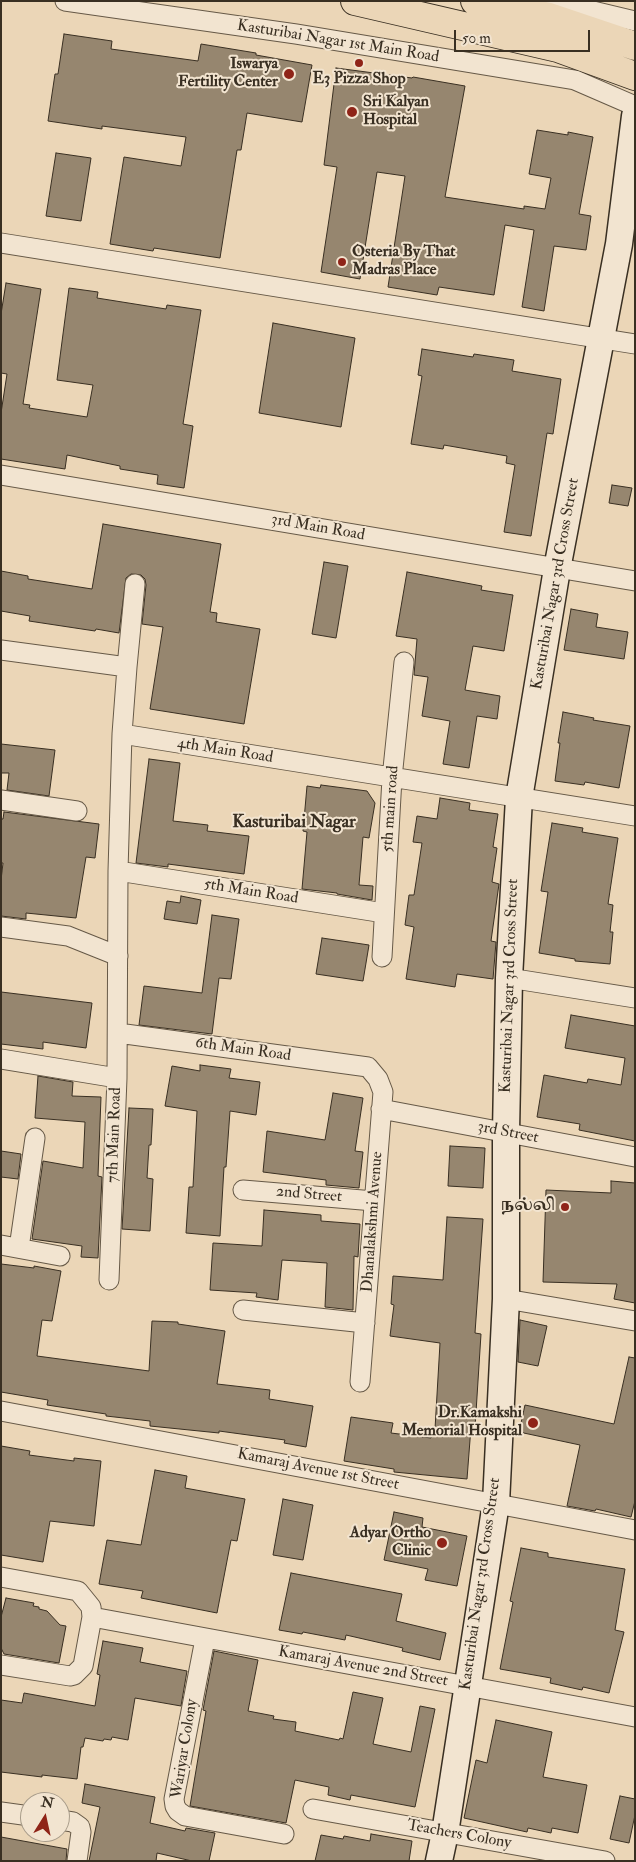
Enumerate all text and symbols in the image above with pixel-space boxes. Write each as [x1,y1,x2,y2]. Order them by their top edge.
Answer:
street label: Kasturibai Nagar 1st Main Road [236,17,440,67]
scale bar [456,20,592,52]
text: 50 m [462,29,491,48]
place label: Iswarya Fertility Center [178,55,278,93]
marker: E3 Pizza Shop [353,57,365,69]
marker: Iswarya Fertility Center [282,67,296,81]
place label: E3 Pizza Shop [312,70,406,90]
place label: Sri Kalyan Hospital [363,93,429,131]
marker: Sri Kalyan Hospital [345,105,359,119]
place label: Osteria By That Madras Place [352,243,455,281]
marker: Osteria By That Madras Place [336,256,348,268]
street label: Kasturibai Nagar 3rd Cross Street [528,477,584,691]
street label: 3rd Main Road [270,510,366,546]
street label: 4th Main Road [176,734,274,768]
street label: 5th main road [378,765,404,853]
district label: Kasturibai Nagar [232,812,356,834]
street label: 5th Main Road [202,875,300,909]
street label: Kasturibai Nagar 3rd Cross Street [497,878,523,1094]
street label: 6th Main Road [194,1034,292,1066]
street label: 7th Main Road [104,1087,126,1183]
street label: 3rd Street [476,1118,540,1148]
street label: Dhanalakshmi Avenue [359,1151,387,1293]
street label: 2nd Street [275,1183,343,1207]
place label: நல்லி [501,1197,555,1217]
marker: நல்லி [559,1201,571,1213]
place label: Dr.Kamakshi Memorial Hospital [402,1404,522,1442]
marker: Dr.Kamakshi Memorial Hospital [526,1416,540,1430]
street label: Kamaraj Avenue 1st Street [235,1445,401,1495]
street label: Kasturibai Nagar 3rd Cross Street [457,1476,505,1692]
place label: Adyar Ortho Clinic [350,1524,431,1562]
marker: Adyar Ortho Clinic [435,1536,449,1550]
street label: Kamaraj Avenue 2nd Street [277,1643,449,1691]
street label: Wariyar Colony [168,1698,202,1800]
north arrow [20,1792,70,1842]
text: N [40,1793,55,1812]
street label: Teachers Colony [405,1816,513,1854]

